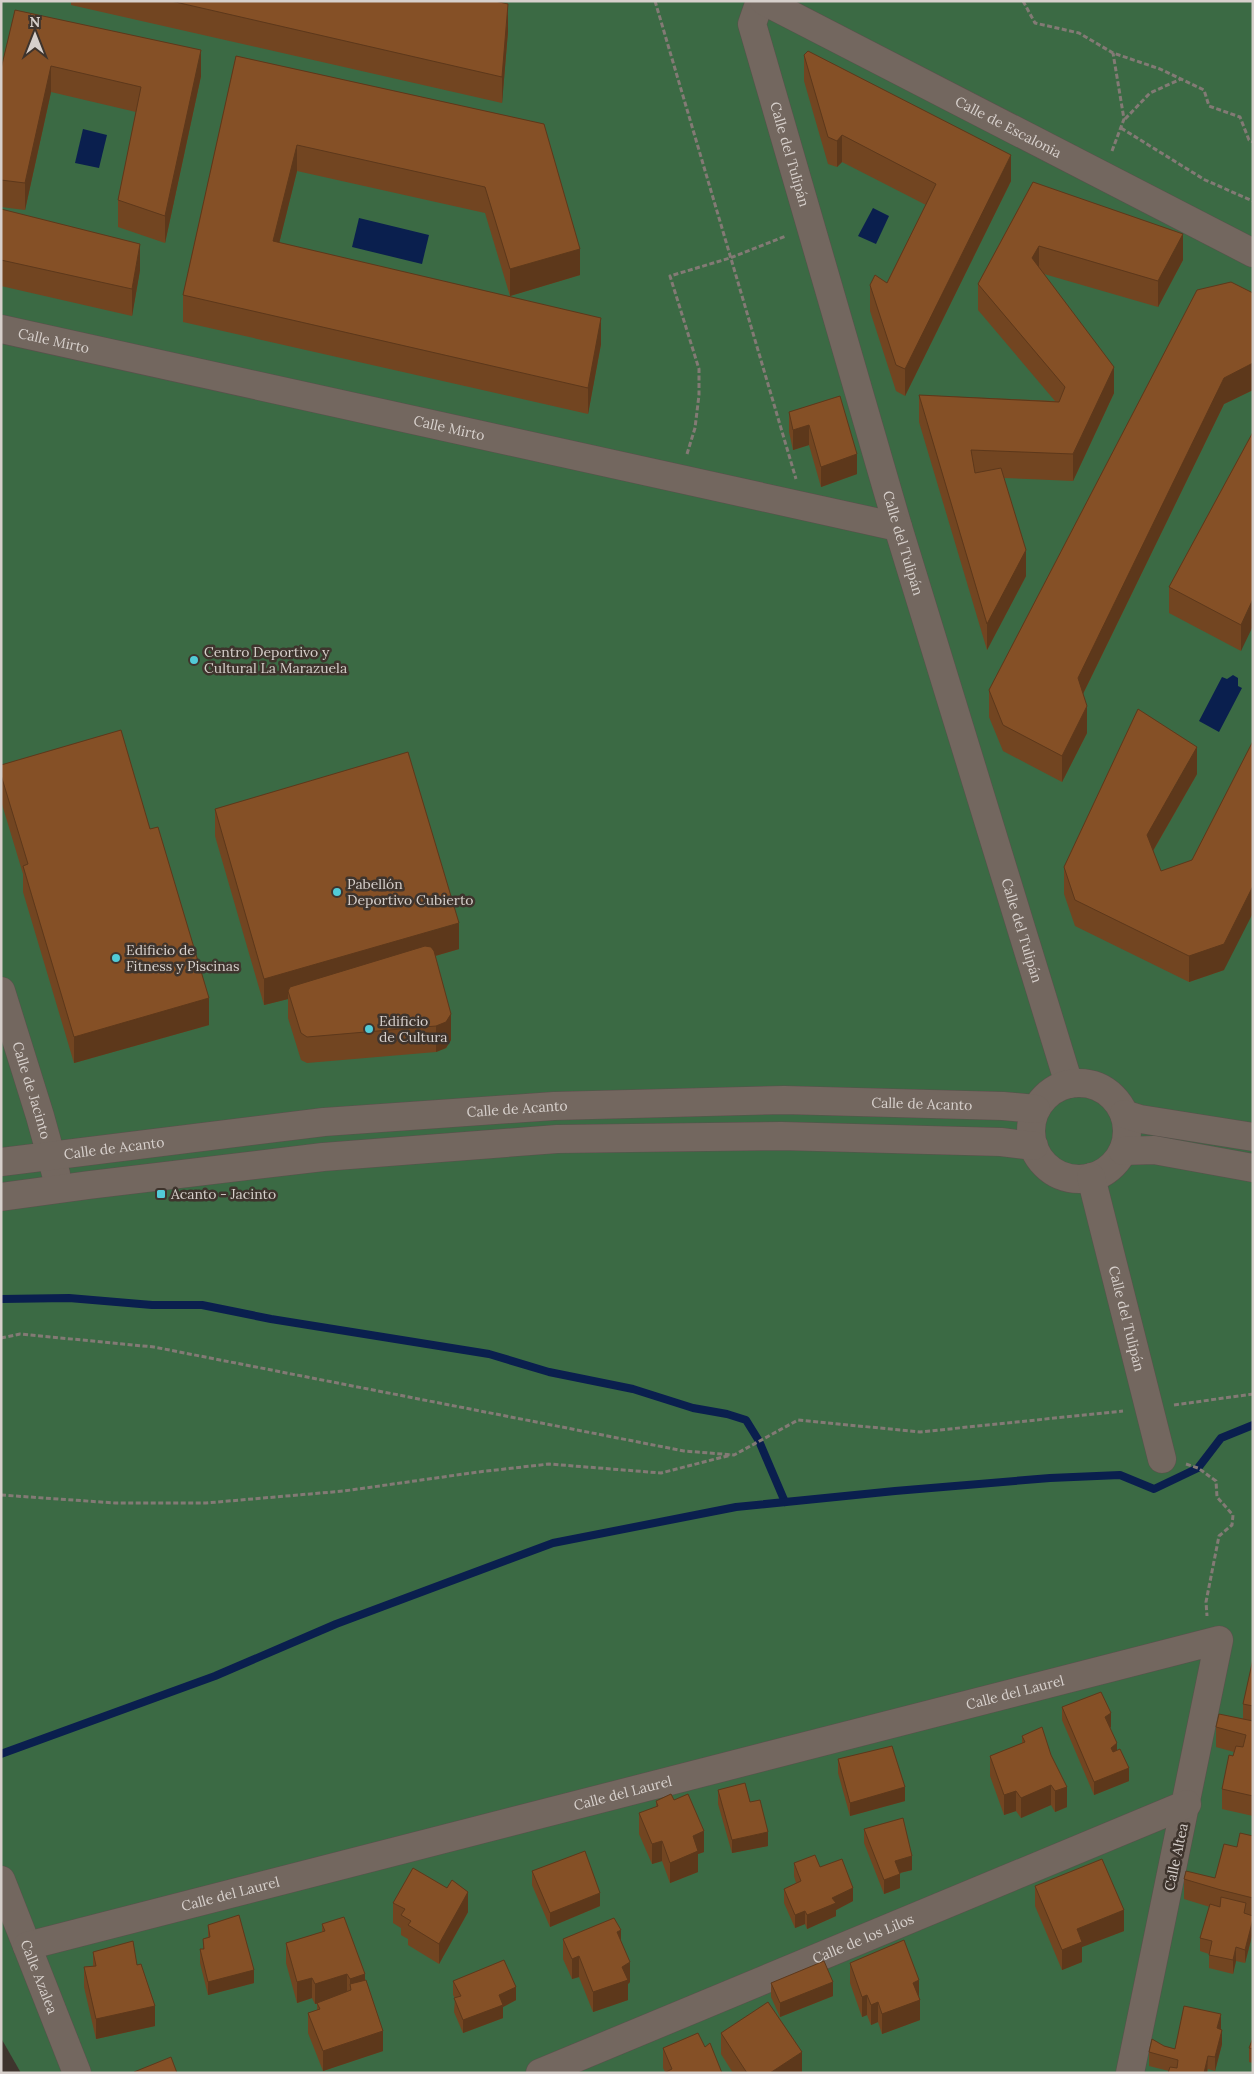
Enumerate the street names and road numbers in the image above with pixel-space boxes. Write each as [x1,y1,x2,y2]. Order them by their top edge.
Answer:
street label: Calle de Escalonia [952,92,1065,162]
street label: Calle del Tulipán [766,100,814,209]
street label: Calle Mirto [16,324,91,357]
street label: Calle Mirto [412,411,487,445]
street label: Calle del Tulipán [879,489,928,598]
street label: Calle del Tulipán [997,876,1046,985]
street label: Calle de Jacinto [8,1039,55,1141]
street label: Calle de Acanto [871,1093,973,1114]
street label: Calle de Acanto [466,1097,568,1121]
street label: Calle de Acanto [63,1133,165,1163]
street label: Calle del Tulipán [1105,1264,1149,1374]
street label: Calle del Laurel [964,1671,1066,1714]
street label: Calle del Laurel [572,1772,674,1814]
street label: Calle Altea [1160,1822,1192,1892]
street label: Calle del Laurel [179,1873,282,1915]
street label: Calle de los Lilos [810,1910,917,1968]
street label: Calle Azalea [16,1937,62,2016]

